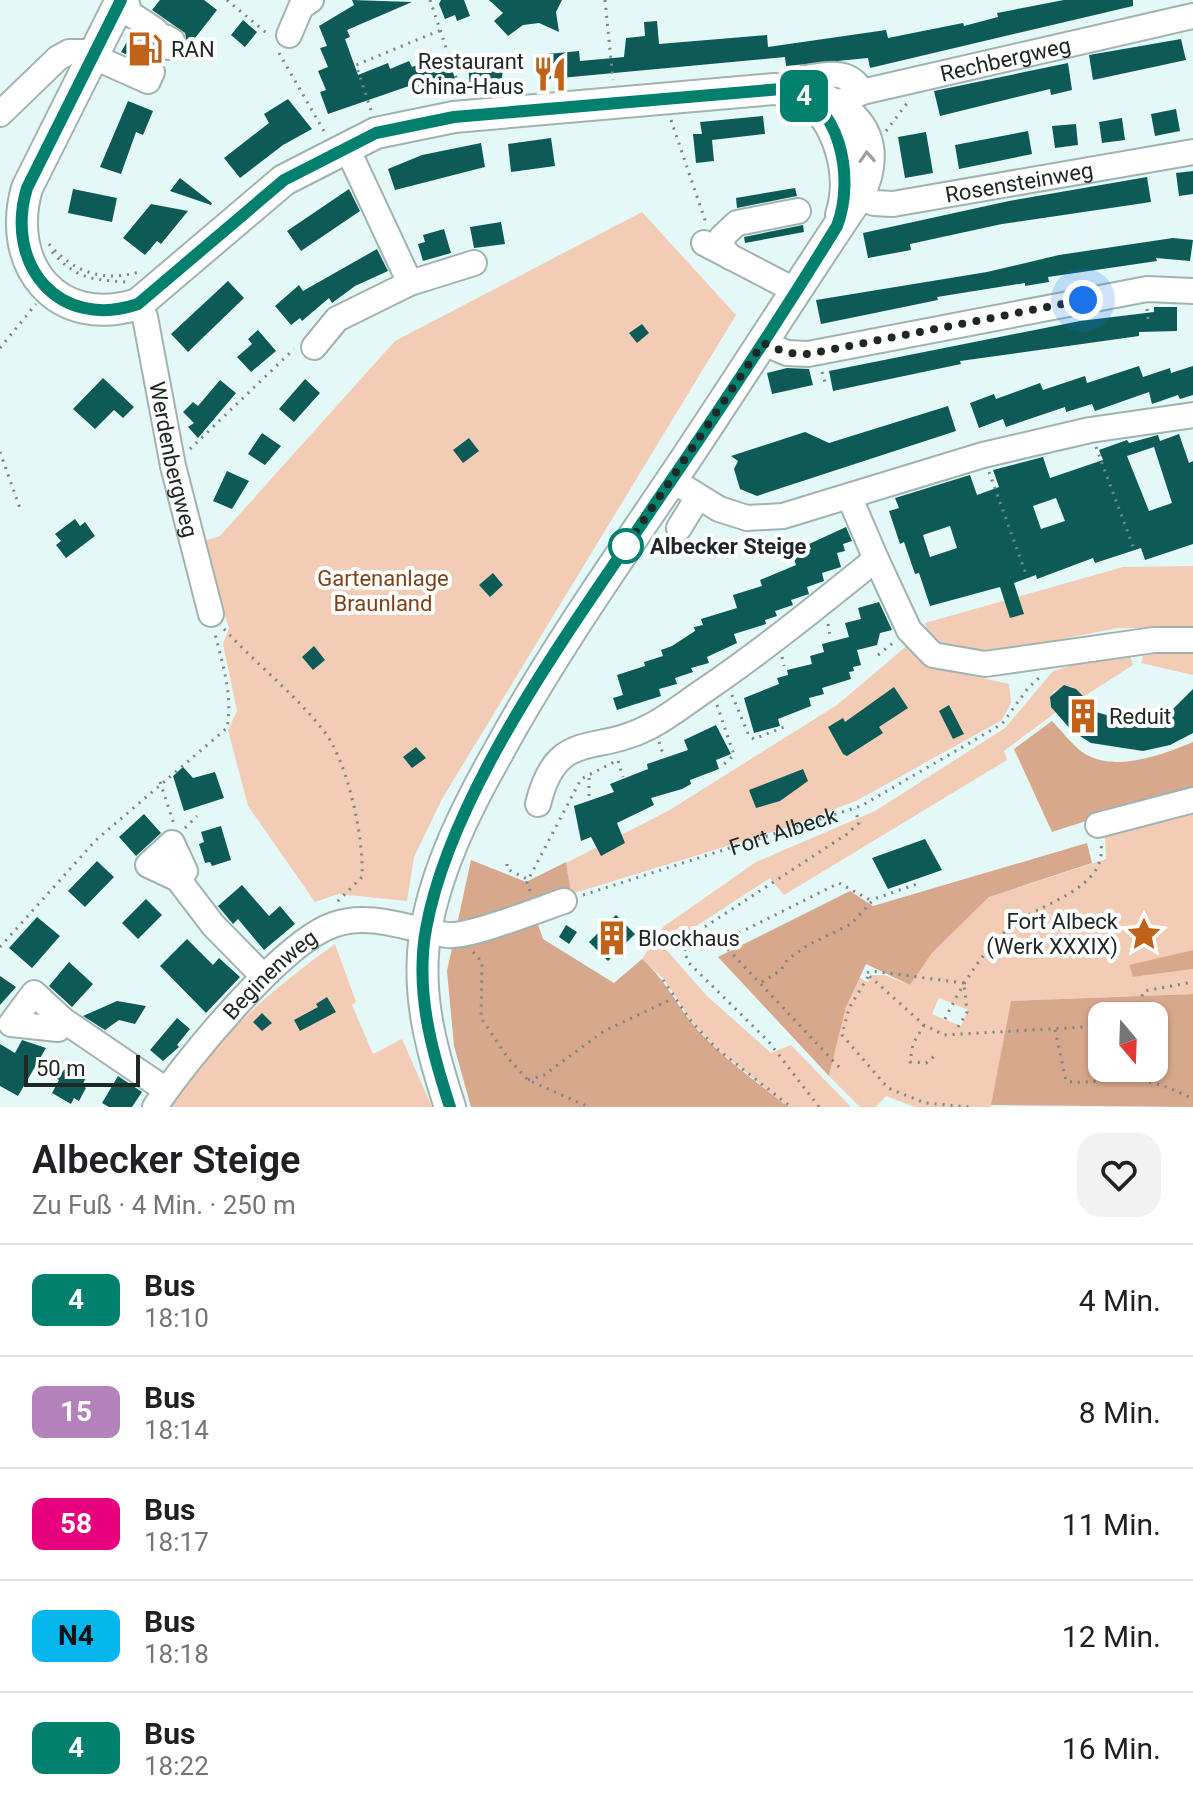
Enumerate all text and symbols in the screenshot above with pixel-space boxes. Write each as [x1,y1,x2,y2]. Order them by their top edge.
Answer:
fuel station icon: RAN [126,30,164,68]
street label: Rechbergweg [938,32,1073,86]
place label: RAN [171,37,215,62]
place label: Restaurant China-Haus [411,49,524,99]
restaurant icon: Restaurant China-Haus [531,55,569,93]
line badge: 4 [778,70,830,122]
text: 4 [796,79,812,112]
one-way arrow [859,150,876,163]
street label: Rosensteinweg [943,157,1095,207]
your location [1063,280,1103,320]
street label: Werdenbergweg [145,379,203,540]
marker: Albecker Steige [609,529,643,563]
place label: Albecker Steige [650,534,807,559]
park label: Gartenanlage Braunland [317,566,449,616]
building icon: Reduit [1064,697,1102,735]
place label: Reduit [1109,704,1171,729]
street label: Fort Albeck [726,802,841,860]
place label: Fort Albeck (Werk XXXIX) [986,909,1119,960]
place icon: Fort Albeck (Werk XXXIX) [1125,915,1163,953]
building icon: Blockhaus [593,919,631,957]
street label: Beginenweg [217,924,321,1024]
place label: Blockhaus [638,926,740,951]
north arrow [1088,1002,1168,1082]
map controls [1088,1002,1168,1082]
scale bar [24,1051,140,1087]
text: 50 m [36,1056,85,1081]
button: heart [1077,1133,1161,1217]
text: Albecker Steige [32,1138,300,1182]
text: Zu Fuß · 4 Min. · 250 m [32,1190,296,1220]
text: Bus [144,1268,195,1303]
text: 4 [68,1283,84,1316]
text: 4 Min. [1079,1283,1161,1318]
text: 18:10 [144,1303,209,1333]
text: Bus [144,1380,195,1415]
text: 15 [60,1395,92,1428]
text: 8 Min. [1079,1395,1161,1430]
text: 18:14 [144,1415,209,1445]
text: Bus [144,1492,195,1527]
text: 58 [60,1507,92,1540]
text: 11 Min. [1062,1507,1161,1542]
text: 18:17 [144,1527,209,1557]
text: Bus [144,1604,195,1639]
text: N4 [58,1619,94,1652]
text: 12 Min. [1062,1619,1161,1654]
text: 18:18 [144,1639,209,1669]
text: Bus [144,1716,195,1751]
text: 4 [68,1731,84,1764]
text: 16 Min. [1062,1731,1161,1766]
text: 18:22 [144,1751,209,1781]

